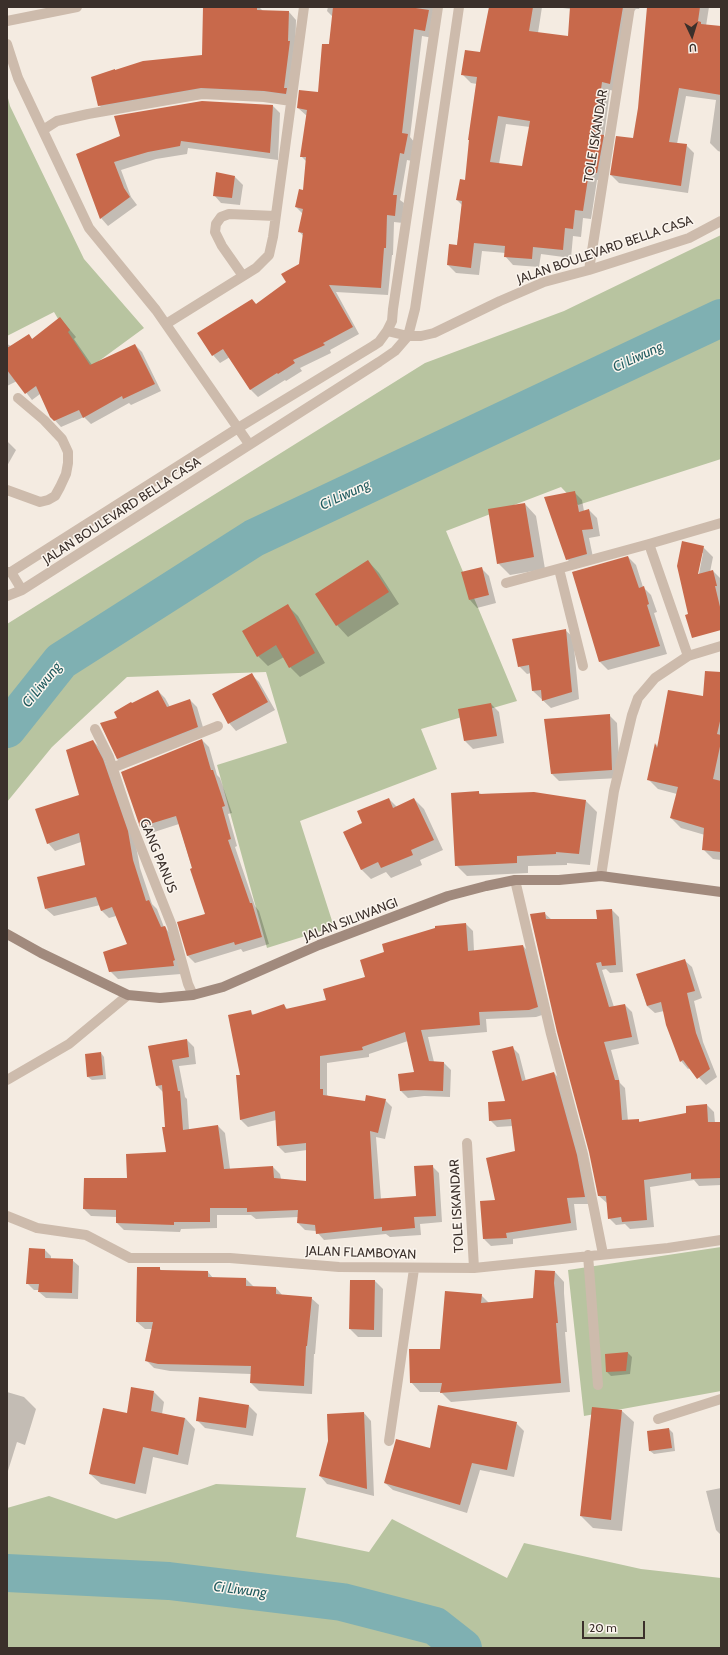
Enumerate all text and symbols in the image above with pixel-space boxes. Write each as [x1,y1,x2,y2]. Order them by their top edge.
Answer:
north arrow [672,16,712,56]
text: U [688,41,697,55]
street label: TOLE ISKANDAR [581,88,611,184]
street label: JALAN BOULEVARD BELLA CASA [515,213,695,287]
water label: Ci Liwung [610,338,666,376]
street label: JALAN BOULEVARD BELLA CASA [40,454,204,568]
water label: Ci Liwung [317,476,373,514]
water label: Ci Liwung [19,659,65,711]
street label: GANG PANUS [136,817,180,895]
street label: JALAN SILIWANGI [302,895,400,945]
street label: TOLE ISKANDAR [447,1159,467,1253]
street label: JALAN FLAMBOYAN [305,1243,417,1263]
water label: Ci Liwung [212,1578,268,1602]
scale bar [584,1613,647,1639]
text: 20 m [589,1620,617,1635]

